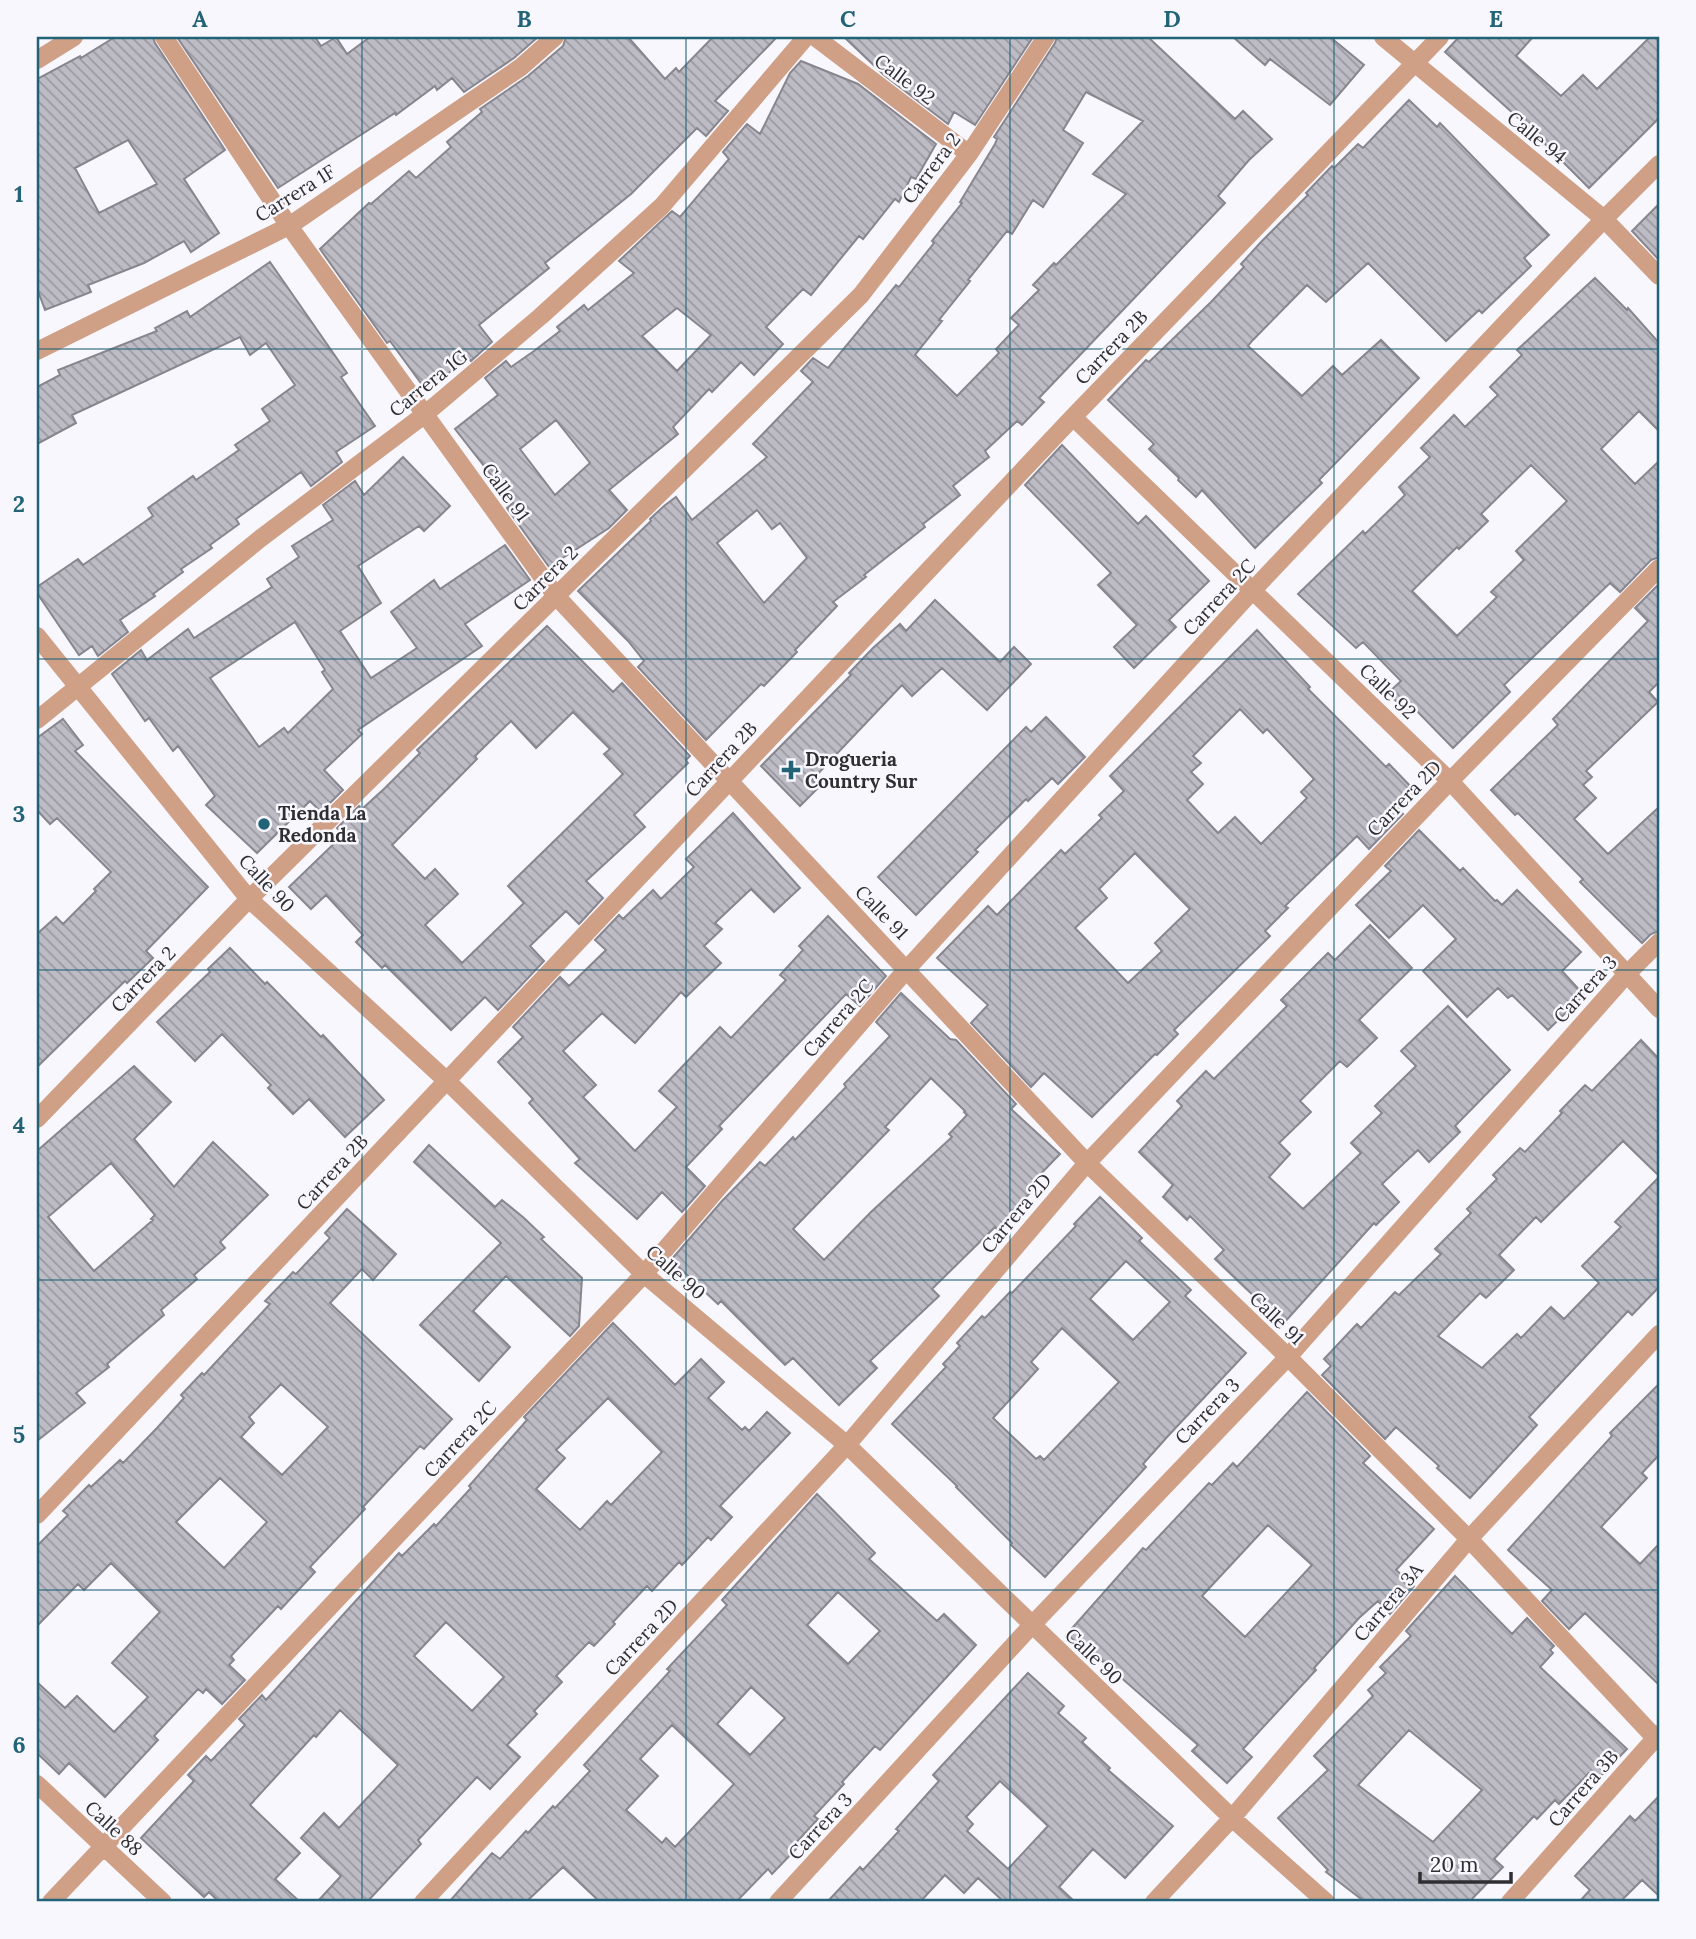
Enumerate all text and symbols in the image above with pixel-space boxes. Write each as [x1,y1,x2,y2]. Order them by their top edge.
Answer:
text: A [192,4,208,33]
text: B [516,4,532,33]
text: C [840,4,856,33]
text: D [1163,4,1181,33]
text: E [1489,4,1503,33]
street label: Calle 92 [870,48,940,110]
street label: Calle 94 [1502,106,1572,168]
street label: Carrera 2 [896,128,966,208]
street label: Carrera 1F [251,159,339,227]
text: 1 [14,179,24,208]
street label: Carrera 2B [1070,305,1153,389]
street label: Carrera 1G [384,344,472,422]
street label: Calle 91 [477,458,535,526]
text: 2 [13,489,25,518]
street label: Carrera 2 [507,540,583,616]
street label: Carrera 2C [1177,554,1261,640]
street label: Calle 92 [1355,658,1421,724]
street label: Carrera 2B [680,716,762,802]
place label: Drogueria Country Sur [805,747,917,793]
street label: Carrera 2D [1362,755,1446,841]
marker: Drogueria Country Sur [783,762,799,778]
text: 3 [13,799,25,828]
place label: Tienda La Redonda [278,801,367,847]
marker: Tienda La Redonda [256,816,272,832]
street label: Calle 90 [234,849,300,917]
street label: Calle 91 [850,880,914,944]
street label: Carrera 2 [106,941,180,1017]
street label: Carrera 3 [1548,950,1622,1028]
street label: Carrera 2C [797,974,879,1062]
text: 4 [13,1110,25,1139]
street label: Carrera 2B [291,1129,373,1215]
street label: Carrera 2D [976,1168,1056,1258]
street label: Calle 90 [641,1239,711,1305]
street label: Calle 91 [1245,1286,1309,1350]
street label: Carrera 3 [1169,1373,1245,1449]
street label: Carrera 2C [418,1396,502,1482]
text: 5 [13,1420,25,1449]
street label: Carrera 3A [1348,1557,1428,1646]
street label: Carrera 2D [599,1593,683,1681]
street label: Calle 90 [1060,1623,1128,1689]
text: 6 [12,1730,26,1759]
street label: Carrera 3B [1543,1744,1623,1832]
street label: Carrera 3 [783,1787,857,1865]
street label: Calle 88 [80,1795,148,1861]
scale bar [1420,1841,1510,1885]
text: 20 m [1430,1851,1479,1878]

